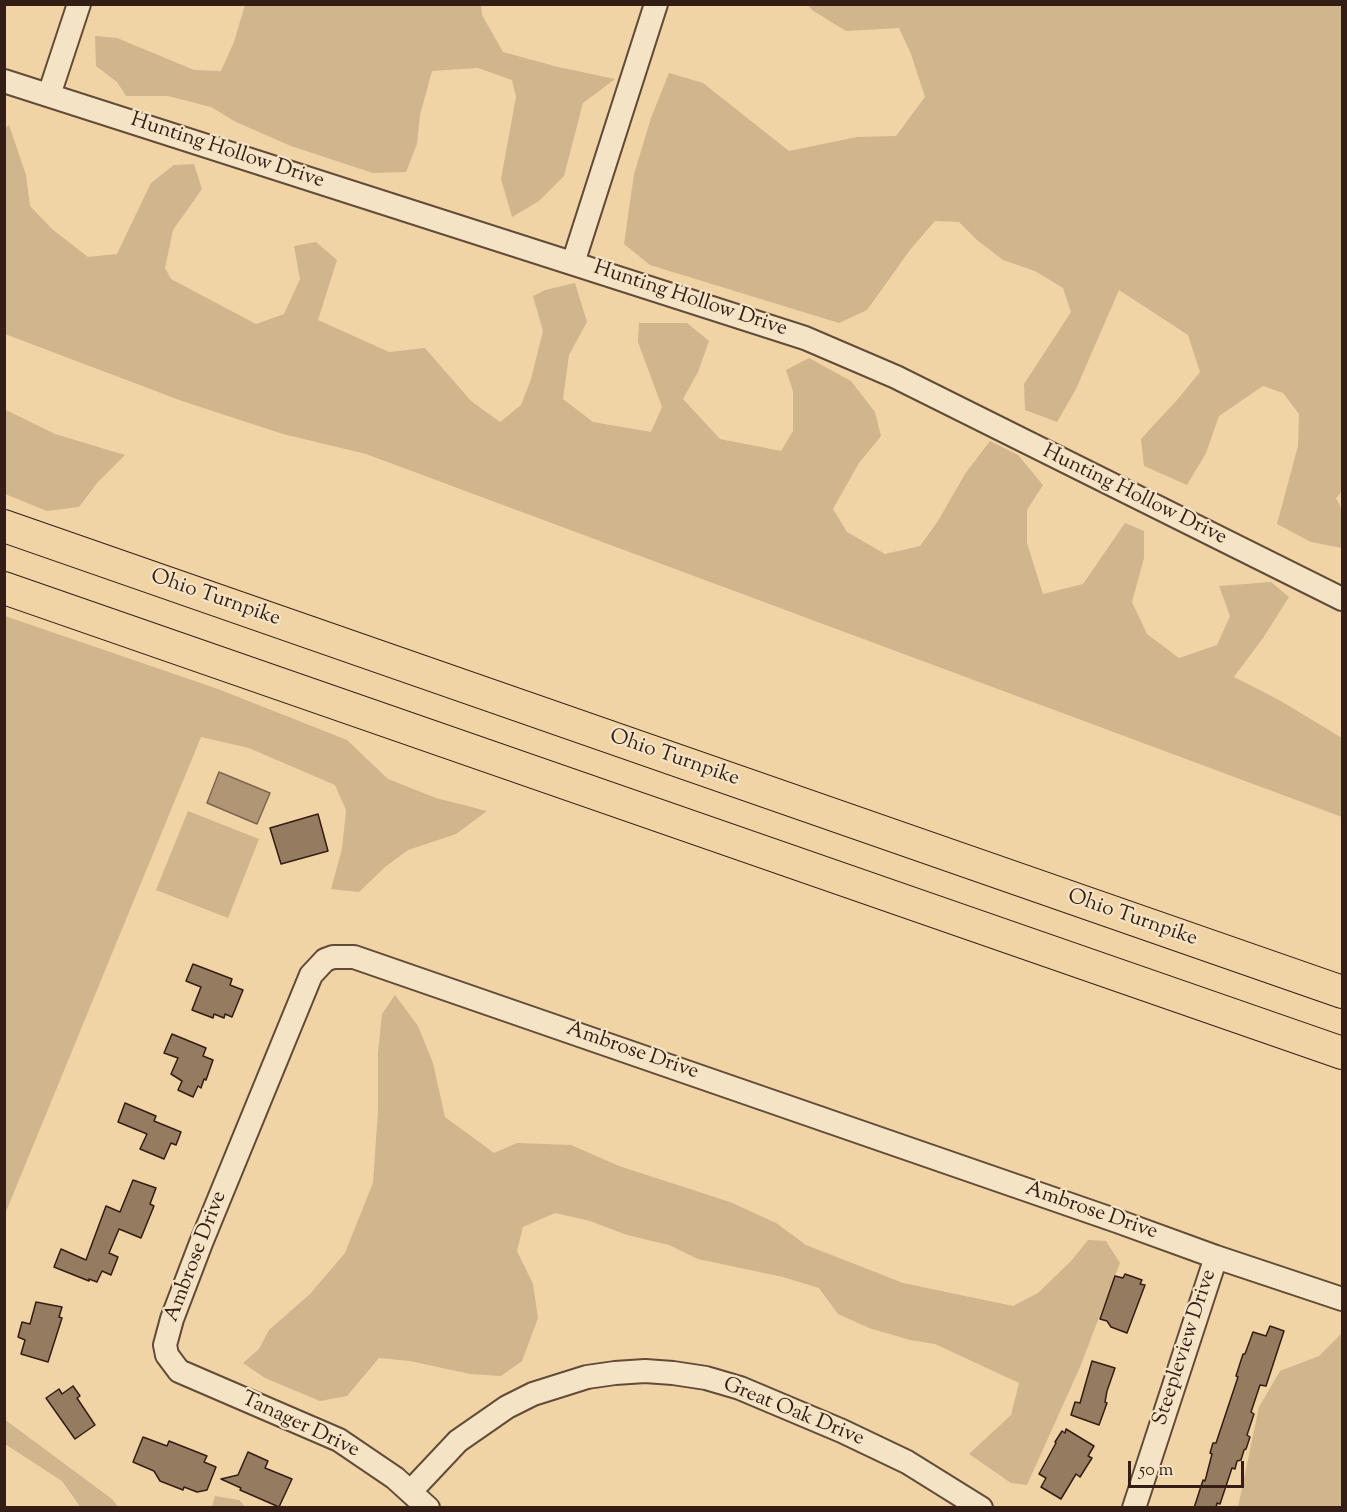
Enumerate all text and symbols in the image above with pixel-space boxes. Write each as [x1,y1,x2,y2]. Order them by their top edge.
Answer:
street label: Hunting Hollow Drive [127,109,327,195]
street label: Hunting Hollow Drive [590,257,790,343]
street label: Hunting Hollow Drive [1038,440,1230,552]
street label: Ohio Turnpike [147,565,283,633]
street label: Ohio Turnpike [606,725,742,793]
street label: Ohio Turnpike [1064,885,1200,953]
street label: Ambrose Drive [563,1018,701,1086]
street label: Ambrose Drive [1022,1178,1160,1246]
street label: Ambrose Drive [160,1188,234,1326]
street label: Steepleview Drive [1149,1267,1223,1429]
street label: Great Oak Drive [719,1373,867,1453]
street label: Tanager Drive [237,1388,363,1464]
scale bar [1131,1449,1246,1487]
text: 50 m [1139,1458,1173,1484]

